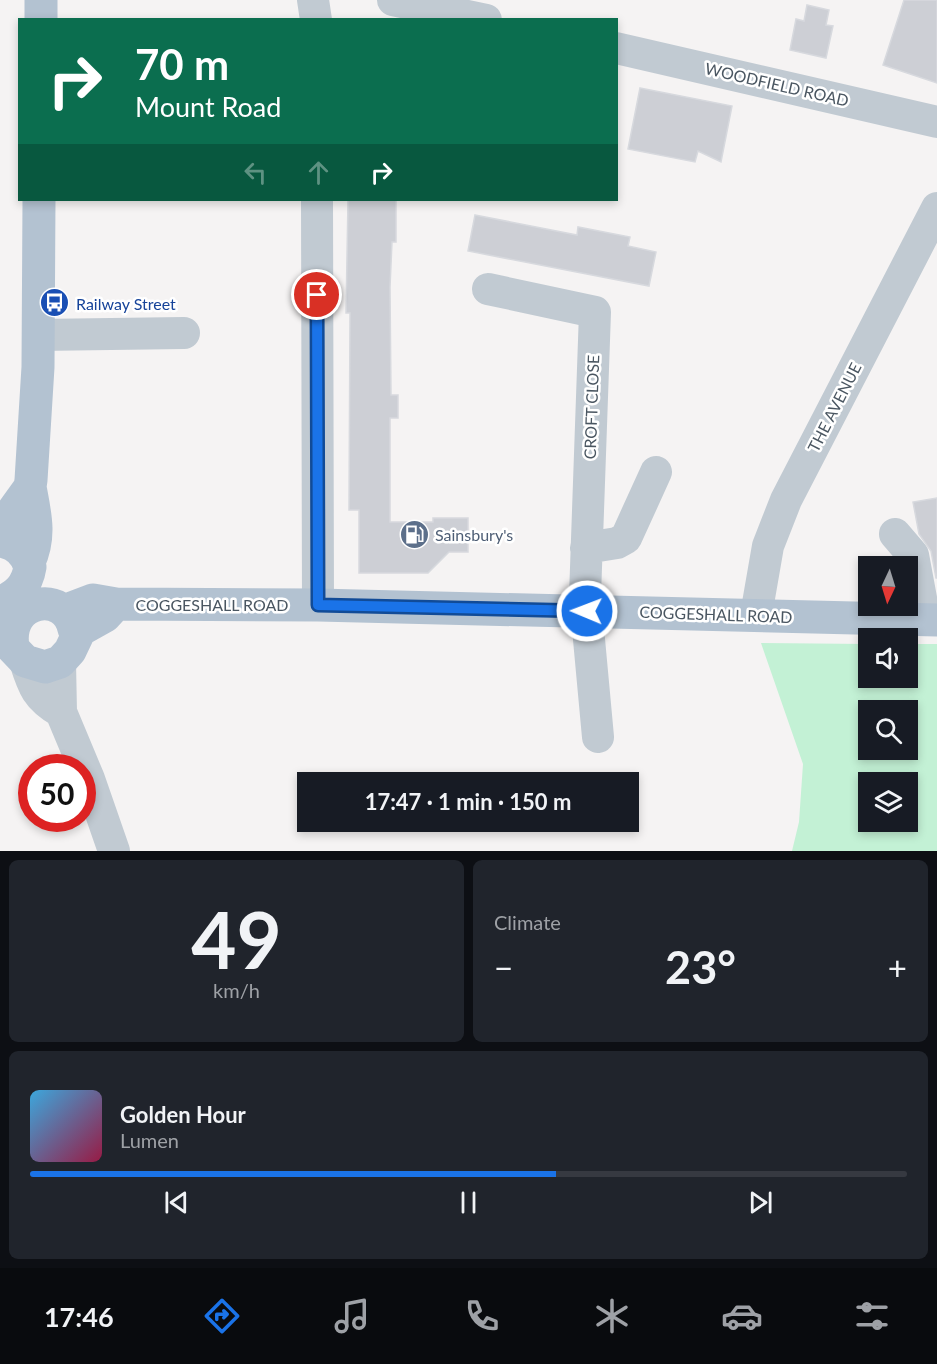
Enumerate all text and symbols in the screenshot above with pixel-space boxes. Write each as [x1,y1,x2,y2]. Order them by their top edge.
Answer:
text: 70 m [135,39,229,89]
icon: right [36,42,114,120]
street label: WOODFIELD ROAD [703,58,851,110]
text: Mount Road [135,90,281,123]
icon: left [239,156,272,189]
icon: ahead [302,156,335,189]
icon: right [365,156,398,189]
pin [291,269,342,320]
icon: arrive [300,278,333,311]
bus stop icon: Railway Street [39,287,71,319]
place label: Railway Street [76,294,176,313]
street label: CROFT CLOSE [580,354,602,460]
street label: THE AVENUE [803,359,865,455]
fuel station icon: Sainsbury's [398,518,430,550]
place label: Sainsbury's [435,525,513,544]
north arrow [858,556,918,616]
map controls [858,556,918,832]
position arrow [555,579,619,643]
street label: COGGESHALL ROAD [135,595,289,614]
street label: COGGESHALL ROAD [639,602,793,626]
button: sound [858,628,918,688]
button: search [858,700,918,760]
speed limit sign: 50 [18,754,96,832]
button: layers [858,772,918,832]
text: 17:47 · 1 min · 150 m [365,788,571,815]
text: 49 [191,892,282,986]
text: Climate [494,910,561,934]
text: 23° [665,940,736,994]
text: − [494,947,513,987]
text: + [888,947,907,987]
text: km/h [213,978,260,1002]
text: Golden Hour [120,1101,246,1128]
text: Lumen [120,1128,179,1152]
icon: previous [160,1186,193,1219]
icon: pause [452,1186,485,1219]
icon: next [744,1186,777,1219]
icon: directions [201,1295,243,1337]
icon: music [331,1295,373,1337]
icon: phone [461,1295,503,1337]
icon: climate [591,1295,633,1337]
icon: car [721,1295,763,1337]
icon: filters [851,1295,893,1337]
text: 17:46 [44,1300,114,1333]

